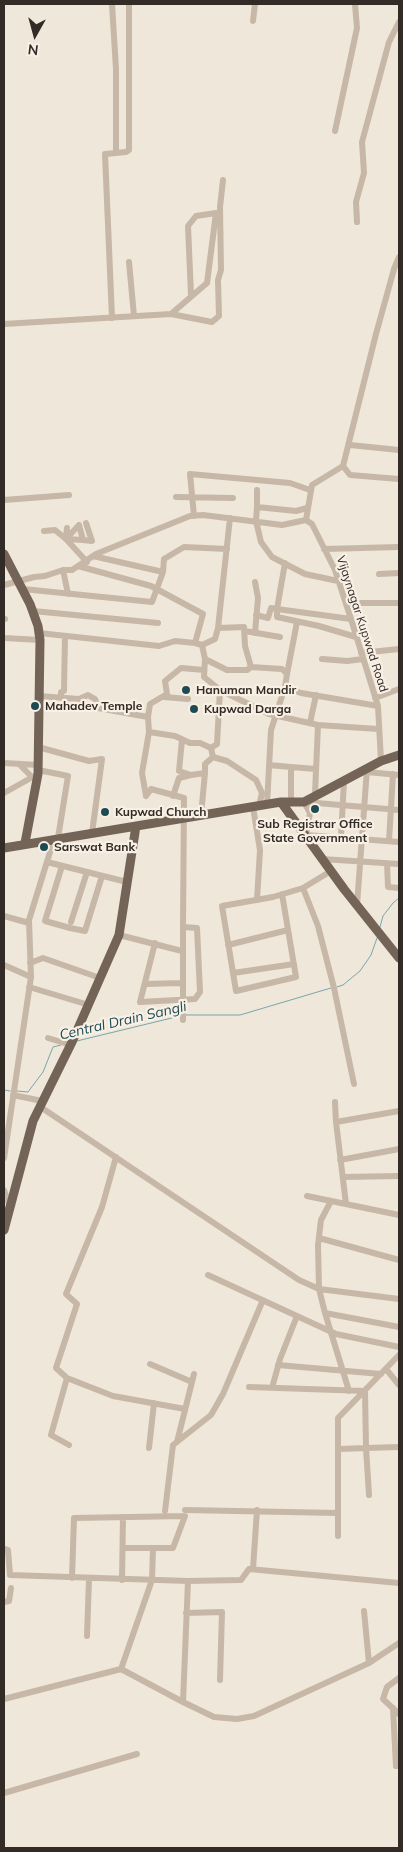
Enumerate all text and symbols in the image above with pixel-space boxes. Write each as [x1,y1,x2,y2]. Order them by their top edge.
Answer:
north arrow [10,10,60,60]
text: N [27,40,40,59]
street label: Vijaynagar Kupwad Road [333,554,391,694]
place label: Hanuman Mandir [196,683,296,697]
marker: Hanuman Mandir [180,684,192,696]
place label: Mahadev Temple [45,699,142,713]
marker: Mahadev Temple [29,700,41,712]
place label: Kupwad Darga [204,702,291,716]
marker: Kupwad Darga [188,703,200,715]
marker: Sub Registrar Office State Government [309,803,321,815]
place label: Kupwad Church [115,805,206,819]
marker: Kupwad Church [99,806,111,818]
place label: Sub Registrar Office State Government [257,817,373,845]
place label: Sarswat Bank [54,840,135,854]
marker: Sarswat Bank [38,841,50,853]
water label: Central Drain Sangli [58,998,188,1044]

